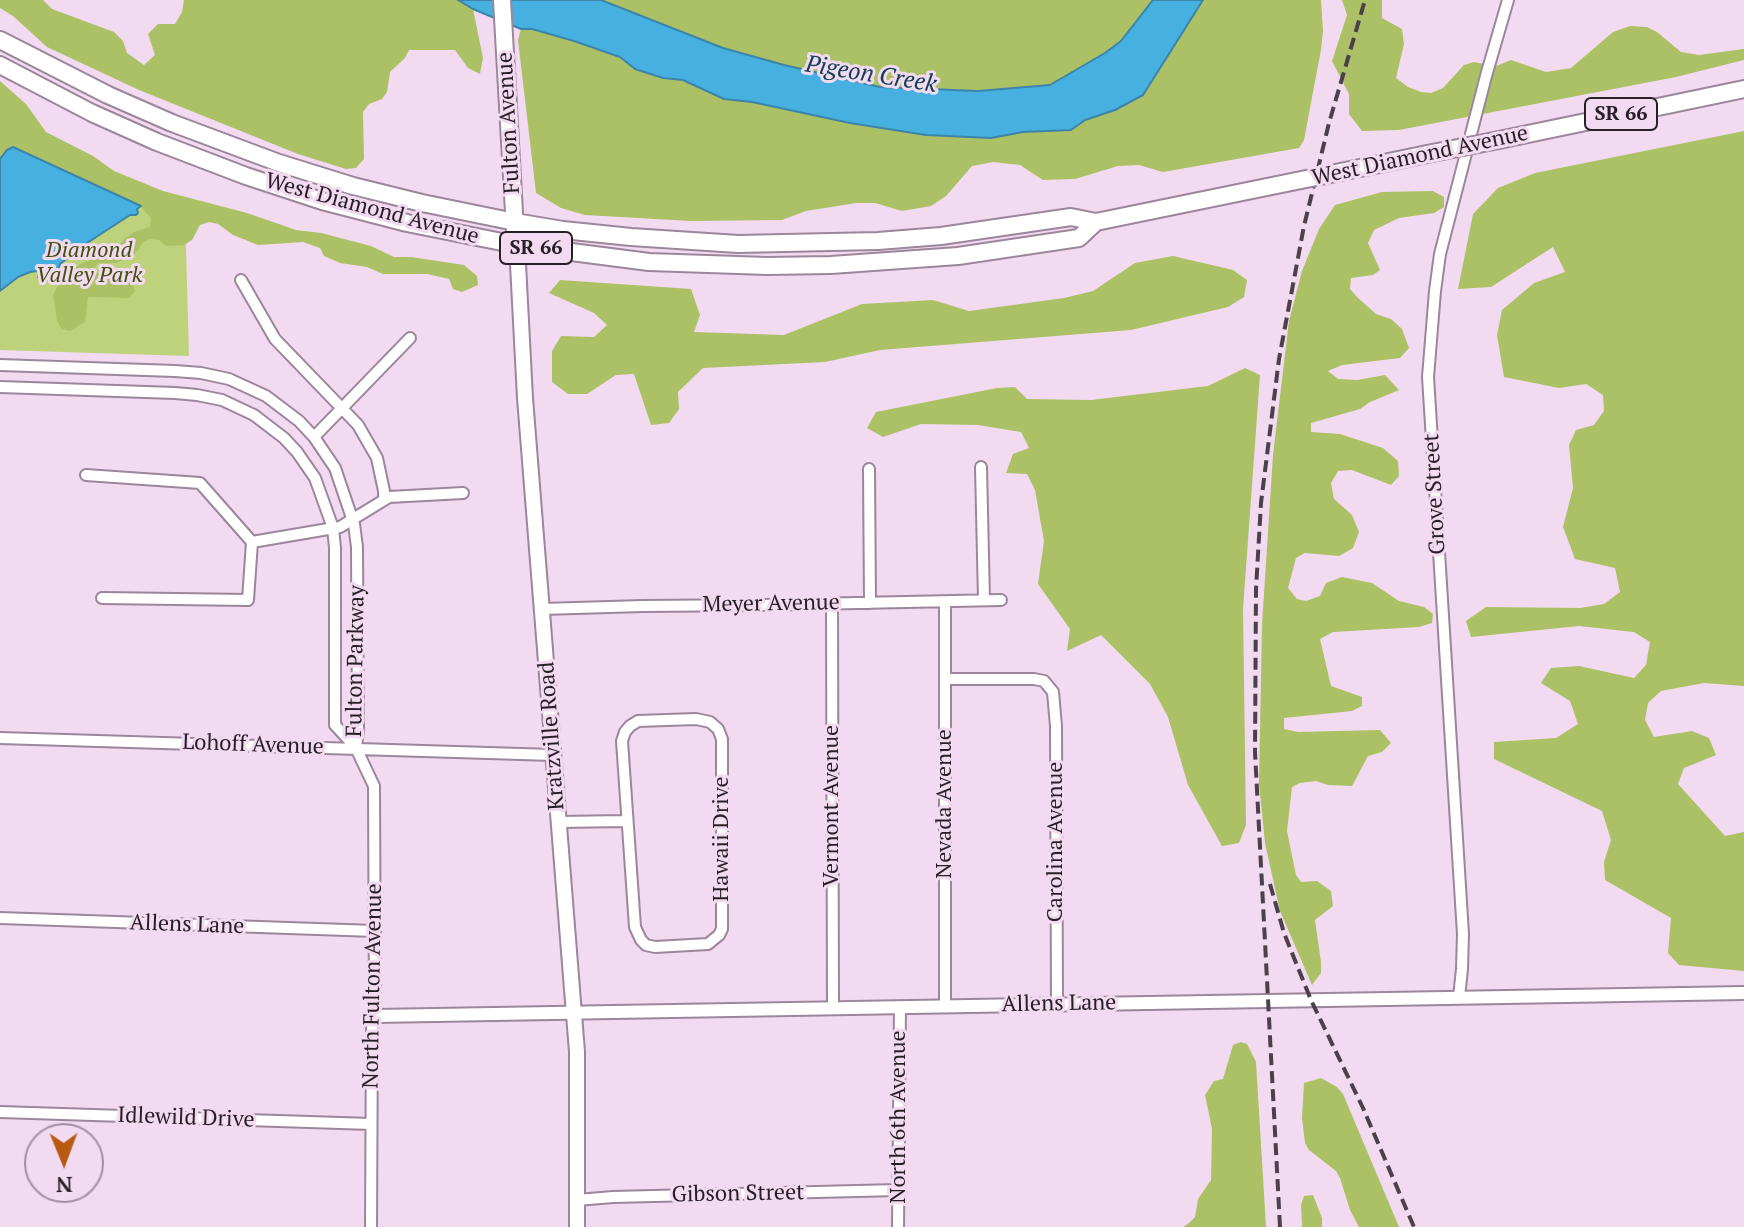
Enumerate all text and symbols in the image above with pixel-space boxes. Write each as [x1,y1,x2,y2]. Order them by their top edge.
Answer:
water label: Pigeon Creek [803,50,939,100]
street label: Fulton Avenue [492,51,526,195]
road number: SR 66 [1585,98,1657,130]
street label: West Diamond Avenue [1309,120,1531,192]
street label: West Diamond Avenue [262,168,482,250]
road number: SR 66 [500,232,572,264]
park label: Diamond Valley Park [36,238,142,290]
street label: Grove Street [1419,433,1451,555]
street label: Fulton Parkway [341,585,371,737]
street label: Meyer Avenue [702,590,840,618]
street label: Kratzville Road [534,661,570,811]
street label: Vermont Avenue [819,725,845,887]
street label: Lohoff Avenue [182,729,324,761]
street label: Nevada Avenue [932,729,958,879]
street label: Carolina Avenue [1043,762,1069,922]
street label: Hawaii Drive [709,776,735,902]
street label: North Fulton Avenue [358,883,388,1089]
street label: Allens Lane [129,910,245,940]
street label: Allens Lane [1001,990,1117,1018]
street label: North 6th Avenue [886,1030,912,1204]
street label: Idlewild Drive [117,1102,255,1134]
north arrow [24,1123,104,1203]
text: N [56,1171,73,1200]
street label: Gibson Street [672,1180,804,1208]

